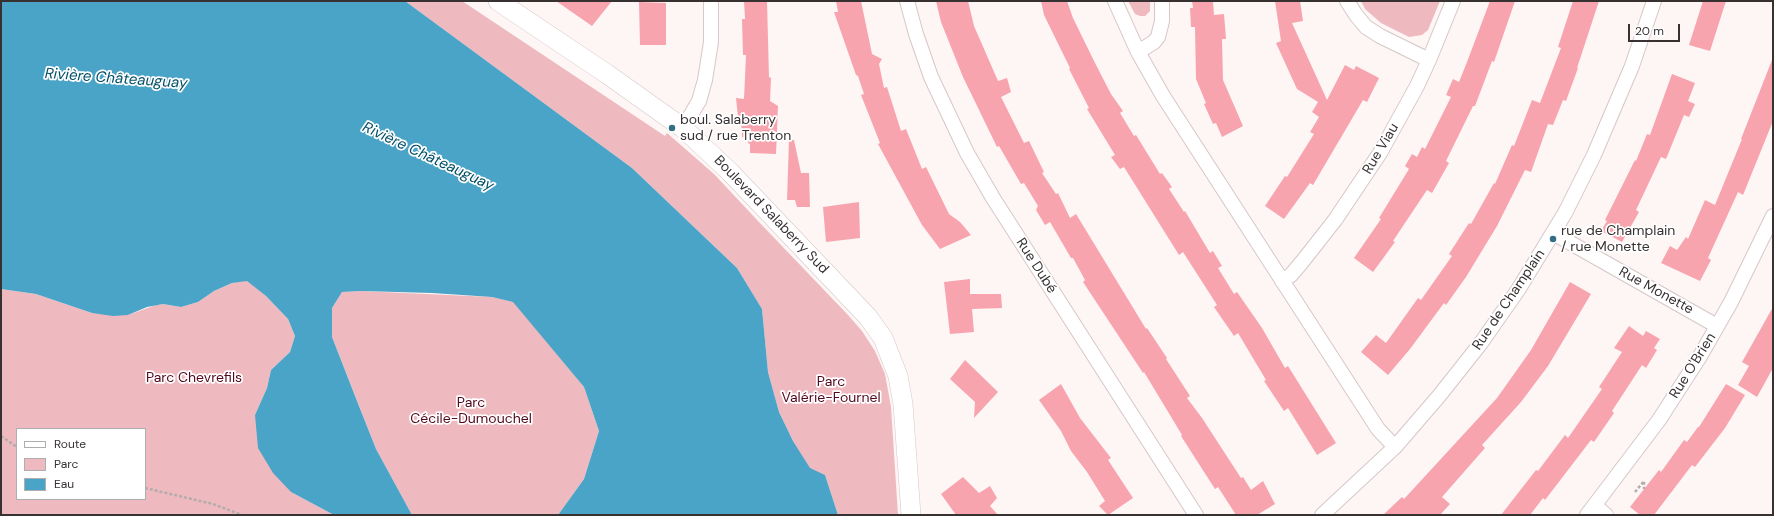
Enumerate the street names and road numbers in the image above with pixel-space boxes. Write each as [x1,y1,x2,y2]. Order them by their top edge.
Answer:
street label: Rue Viau [1359,121,1403,177]
street label: Boulevard Salaberry Sud [710,152,832,278]
street label: Rue Dubé [1012,235,1060,297]
street label: Rue de Champlain [1469,247,1549,353]
street label: Rue Monette [1616,264,1696,318]
street label: Rue O'Brien [1666,330,1720,402]

